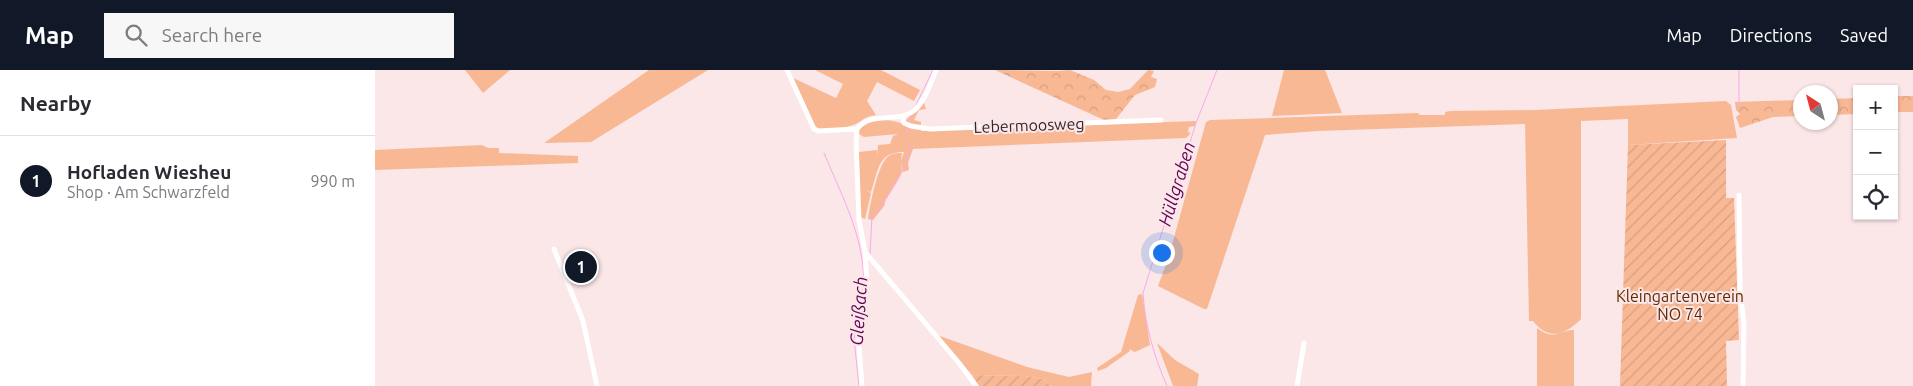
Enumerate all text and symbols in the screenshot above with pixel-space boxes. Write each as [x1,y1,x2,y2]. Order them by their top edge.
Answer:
search box [104,13,454,58]
icon: search [122,21,150,49]
text: Map [25,22,74,49]
text: Search here [162,24,262,46]
text: Map [1666,25,1702,45]
text: Directions [1730,25,1812,45]
text: Saved [1840,25,1888,45]
north arrow [1793,85,1838,130]
map controls [1853,85,1898,220]
button: + [1853,85,1898,130]
text: Nearby [20,91,91,115]
street label: Lebermoosweg [973,114,1085,136]
button: − [1853,130,1898,175]
water label: Hüllgraben [1154,139,1198,228]
text: Hofladen Wiesheu [67,161,231,183]
text: 1 [31,172,41,190]
text: 990 m [310,172,355,190]
button: locate [1853,175,1898,220]
text: Shop · Am Schwarzfeld [67,183,230,201]
your location [1149,240,1175,266]
pin: 1 [565,248,597,286]
water label: Gleißach [846,276,871,346]
park label: Kleingartenverein NO 74 [1616,287,1744,323]

